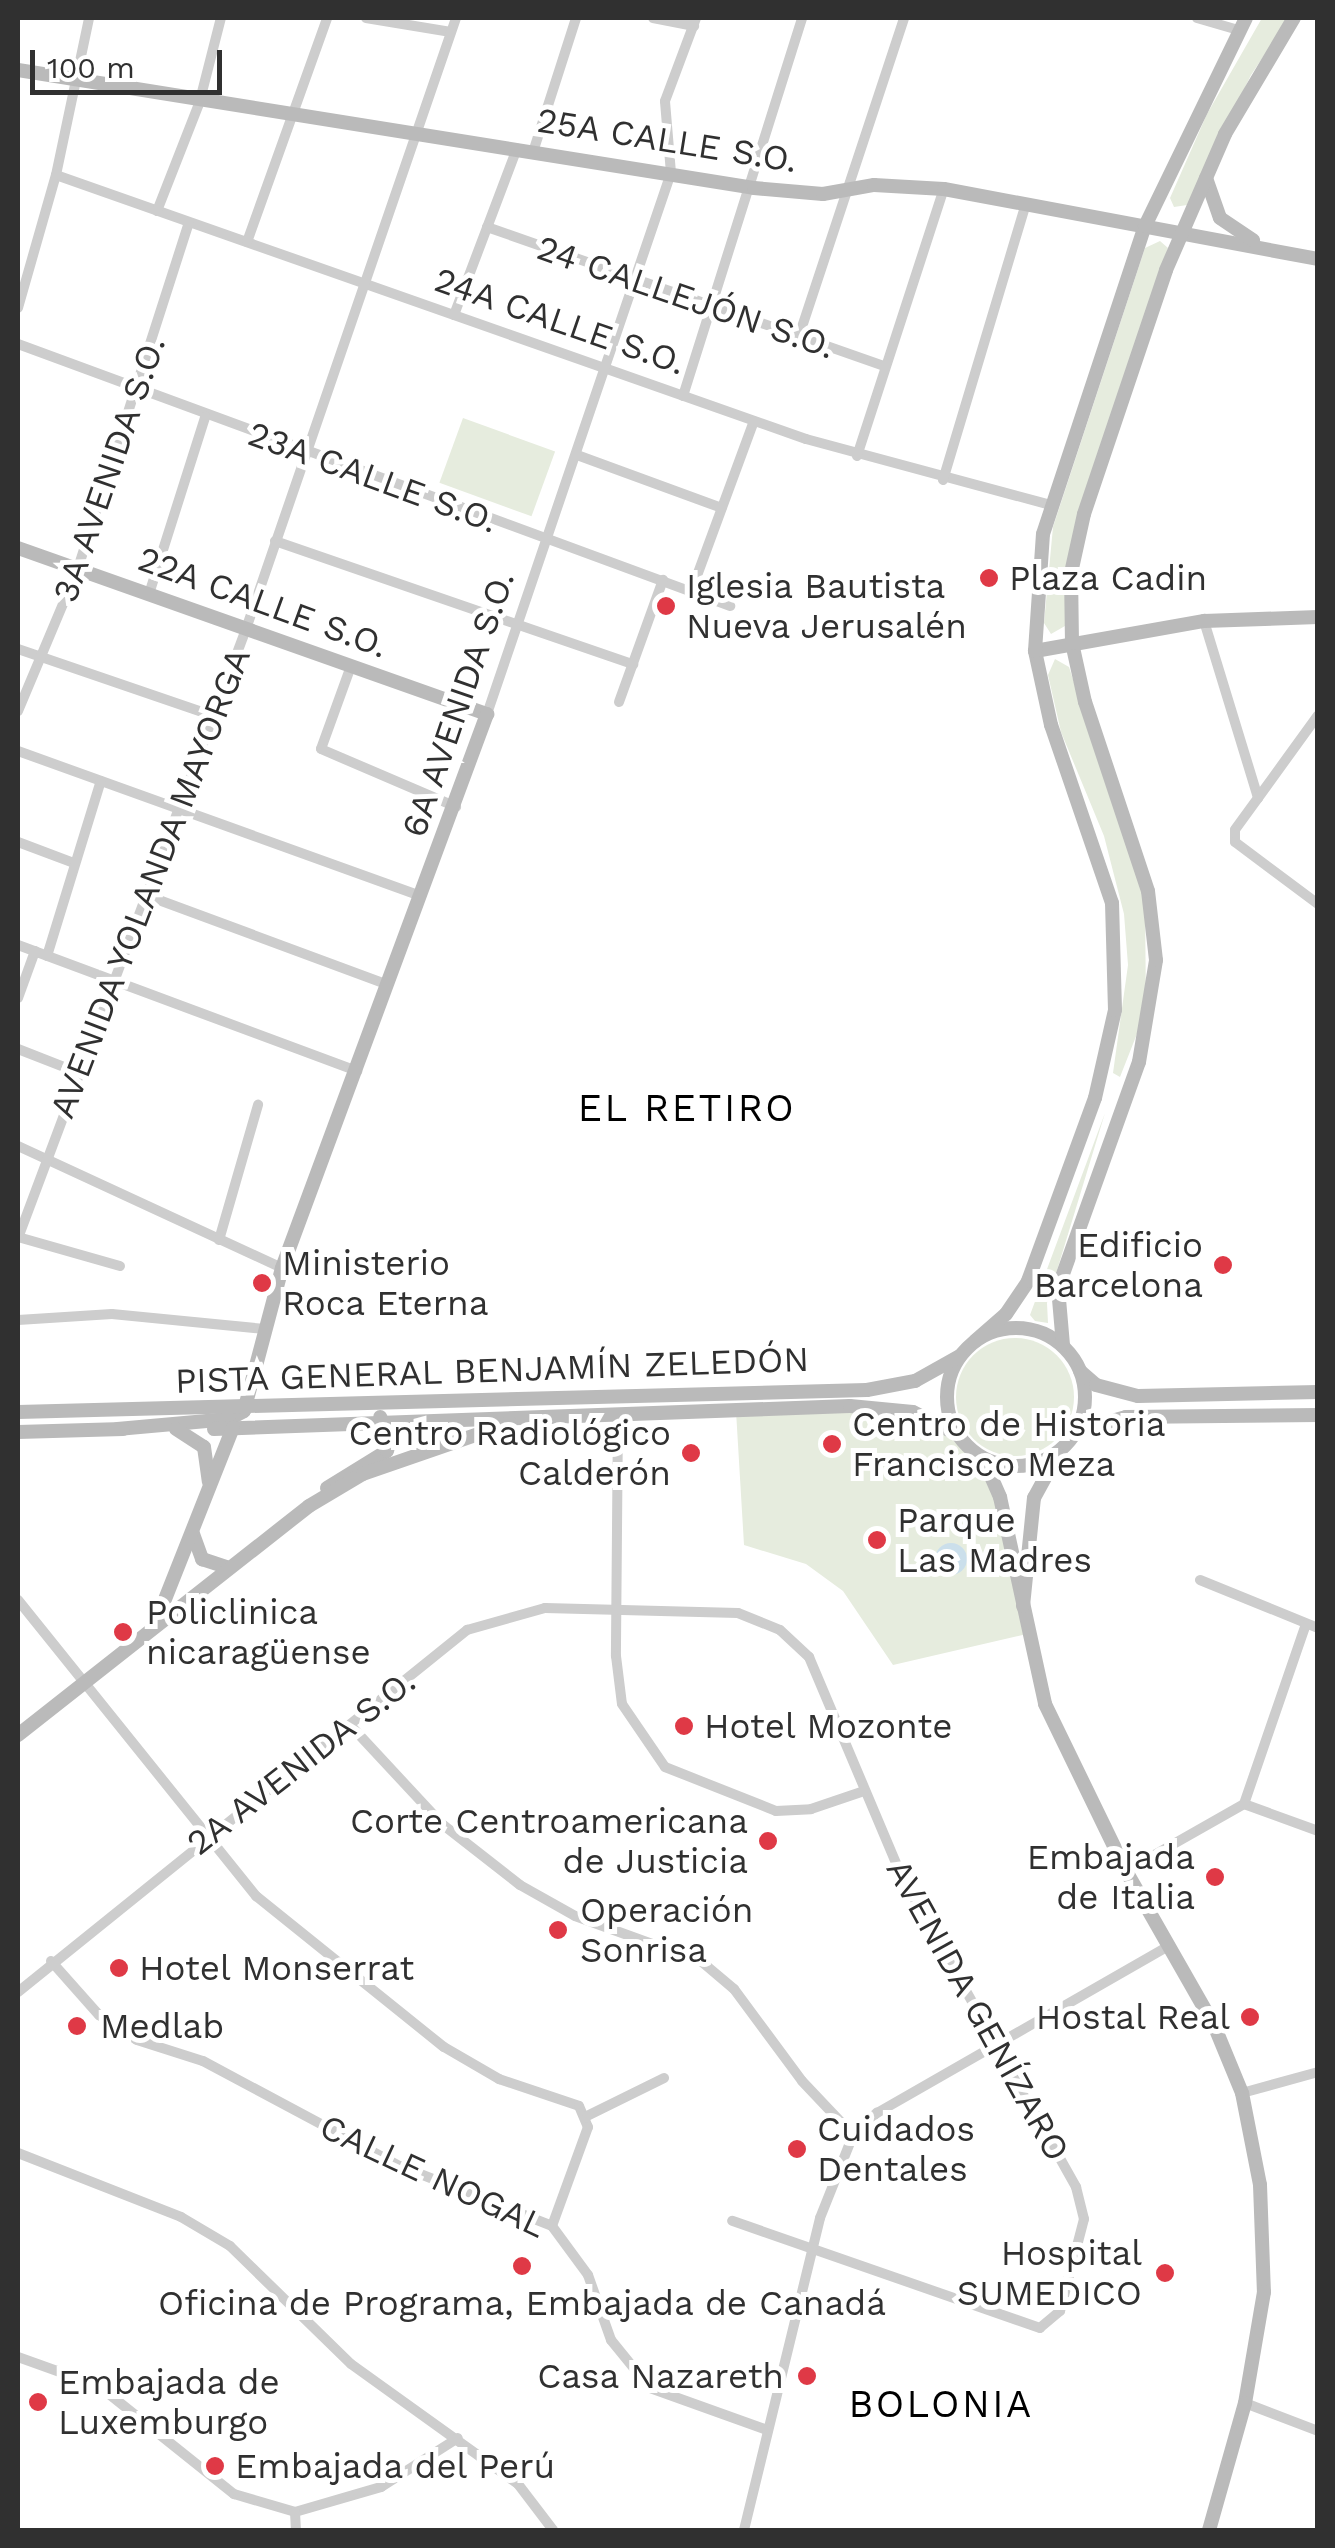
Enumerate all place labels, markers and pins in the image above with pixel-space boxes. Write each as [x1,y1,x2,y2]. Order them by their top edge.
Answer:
place label: Plaza Cadin [1009,557,1208,599]
place label: Iglesia Bautista Nueva Jerusalén [686,565,969,647]
marker: Plaza Cadin [978,567,1000,589]
marker: Iglesia Bautista Nueva Jerusalén [655,595,677,617]
place label: Edificio Barcelona [1034,1224,1203,1306]
place label: Ministerio Roca Eterna [282,1242,489,1324]
marker: Edificio Barcelona [1212,1254,1234,1276]
marker: Ministerio Roca Eterna [251,1272,273,1294]
place label: Centro de Historia Francisco Meza [852,1403,1166,1485]
place label: Centro Radiológico Calderón [348,1412,671,1494]
marker: Centro de Historia Francisco Meza [821,1433,843,1455]
marker: Centro Radiológico Calderón [680,1442,702,1464]
place label: Parque Las Madres [897,1499,1092,1581]
marker: Parque Las Madres [866,1529,888,1551]
place label: Policlinica nicaragüense [146,1591,371,1673]
marker: Policlinica nicaragüense [110,1619,136,1645]
place label: Hotel Mozonte [704,1705,954,1747]
marker: Hotel Mozonte [673,1715,695,1737]
place label: Corte Centroamericana de Justicia [350,1800,748,1882]
marker: Corte Centroamericana de Justicia [757,1830,779,1852]
place label: Embajada de Italia [1027,1836,1195,1918]
marker: Embajada de Italia [1204,1866,1226,1888]
place label: Operación Sonrisa [580,1889,753,1971]
marker: Operación Sonrisa [545,1917,571,1943]
place label: Hotel Monserrat [139,1947,415,1989]
marker: Hotel Monserrat [108,1957,130,1979]
place label: Hostal Real [1035,1996,1230,2038]
place label: Medlab [100,2005,224,2047]
marker: Hostal Real [1239,2006,1261,2028]
marker: Medlab [64,2013,90,2039]
place label: Cuidados Dentales [817,2108,975,2190]
marker: Cuidados Dentales [786,2138,808,2160]
place label: Hospital SUMEDICO [957,2232,1142,2314]
marker: Oficina de Programa, Embajada de Canadá [511,2255,533,2277]
marker: Hospital SUMEDICO [1152,2260,1178,2286]
place label: Oficina de Programa, Embajada de Canadá [157,2282,887,2324]
place label: Casa Nazareth [536,2355,784,2397]
place label: Embajada de Luxemburgo [58,2361,280,2443]
marker: Casa Nazareth [794,2363,820,2389]
marker: Embajada de Luxemburgo [27,2391,49,2413]
place label: Embajada del Perú [235,2445,557,2487]
marker: Embajada del Perú [204,2455,226,2477]

